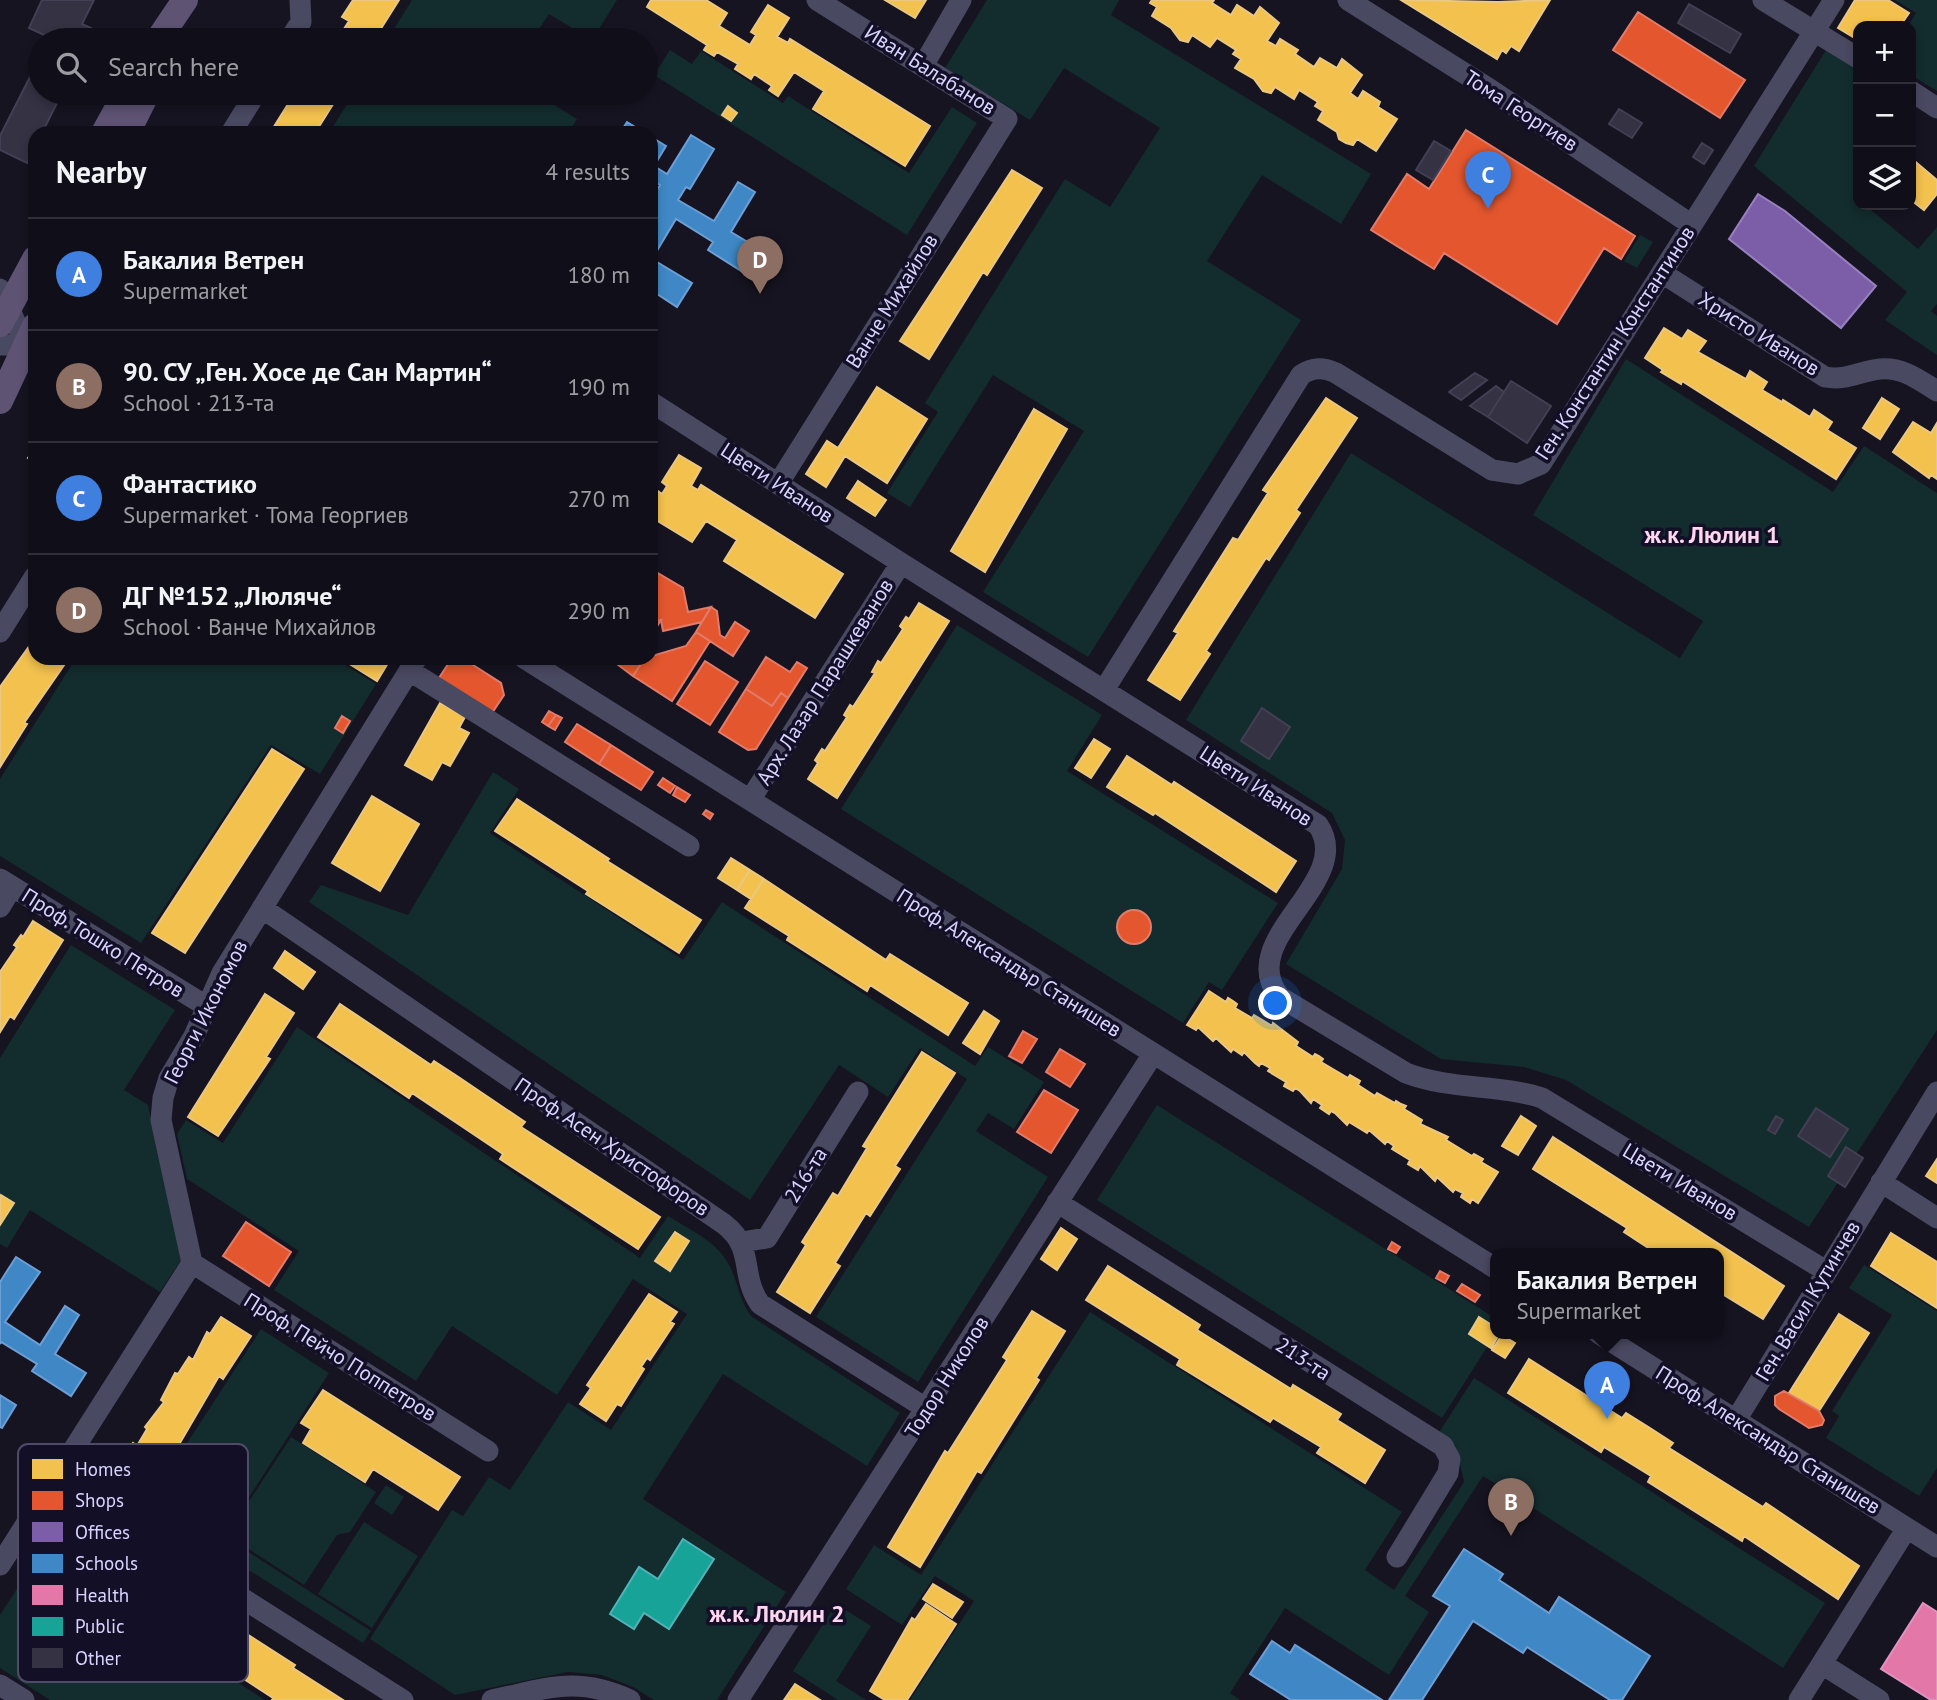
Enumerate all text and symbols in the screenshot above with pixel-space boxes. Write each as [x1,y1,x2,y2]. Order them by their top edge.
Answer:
street label: Иван Балабанов [860,18,1001,121]
map controls [1853,21,1916,210]
button: + [1853,21,1916,84]
search box [28,28,658,105]
icon: search [52,48,90,86]
text: Search here [108,50,239,83]
street label: Тома Георгиев [1459,64,1583,157]
button: − [1853,84,1916,147]
button: layers [1853,147,1916,210]
pin: C [1465,151,1511,209]
text: Nearby [56,152,146,191]
text: 4 results [546,157,630,186]
street label: Ген. Константин Константинов [1529,221,1700,465]
street label: Ванче Михайлов [839,228,944,373]
pin: D [737,236,783,294]
text: Бакалия Ветрен [123,243,304,276]
text: A [72,260,86,289]
text: 180 m [568,260,630,289]
text: Supermarket [123,276,248,305]
street label: Христо Иванов [1694,286,1825,382]
text: 90. СУ „Ген. Хосе де Сан Мартин“ [123,355,492,388]
text: B [72,372,86,401]
text: 190 m [568,372,630,401]
text: School · 213-та [123,388,274,417]
street label: Цвети Иванов [716,436,839,529]
text: Фантастико [123,467,257,500]
text: C [73,484,85,513]
text: 270 m [568,484,630,513]
text: Supermarket · Тома Георгиев [123,500,409,529]
district label: ж.к. Люлин 1 [1643,519,1780,550]
street label: Арх. Лазар Парашкеванов [750,574,899,790]
text: ДГ №152 „Люляче“ [123,579,342,612]
text: D [72,596,86,625]
text: 290 m [568,596,630,625]
text: School · Ванче Михайлов [123,612,376,641]
street label: Цвети Иванов [1195,739,1318,832]
street label: Проф. Тошко Петров [17,882,190,1003]
street label: Проф. Александър Станишев [892,882,1127,1043]
street label: Георги Икономов [158,935,253,1088]
your location [1258,986,1292,1020]
street label: Проф. Асен Христофоров [510,1071,715,1222]
street label: Цвети Иванов [1618,1137,1743,1226]
street label: 216-та [778,1142,833,1207]
street label: Ген. Васил Кутинчев [1749,1216,1866,1386]
popup [1490,1248,1724,1339]
text: Бакалия Ветрен [1516,1263,1698,1296]
street label: Проф. Пейчо Поппетров [239,1286,441,1427]
text: Supermarket [1516,1296,1641,1325]
street label: Тодор Николов [898,1311,995,1443]
street label: 213-та [1271,1331,1336,1386]
street label: Проф. Александър Станишев [1651,1359,1886,1520]
pin: A [1584,1361,1630,1419]
legend [18,1444,248,1682]
text: Homes [75,1457,131,1481]
pin: B [1488,1478,1534,1536]
text: Shops [75,1488,124,1512]
text: Offices [75,1520,130,1544]
text: Schools [75,1551,138,1575]
text: Health [75,1583,129,1607]
district label: ж.к. Люлин 2 [708,1598,845,1629]
text: Public [75,1614,125,1638]
text: Other [75,1646,121,1670]

